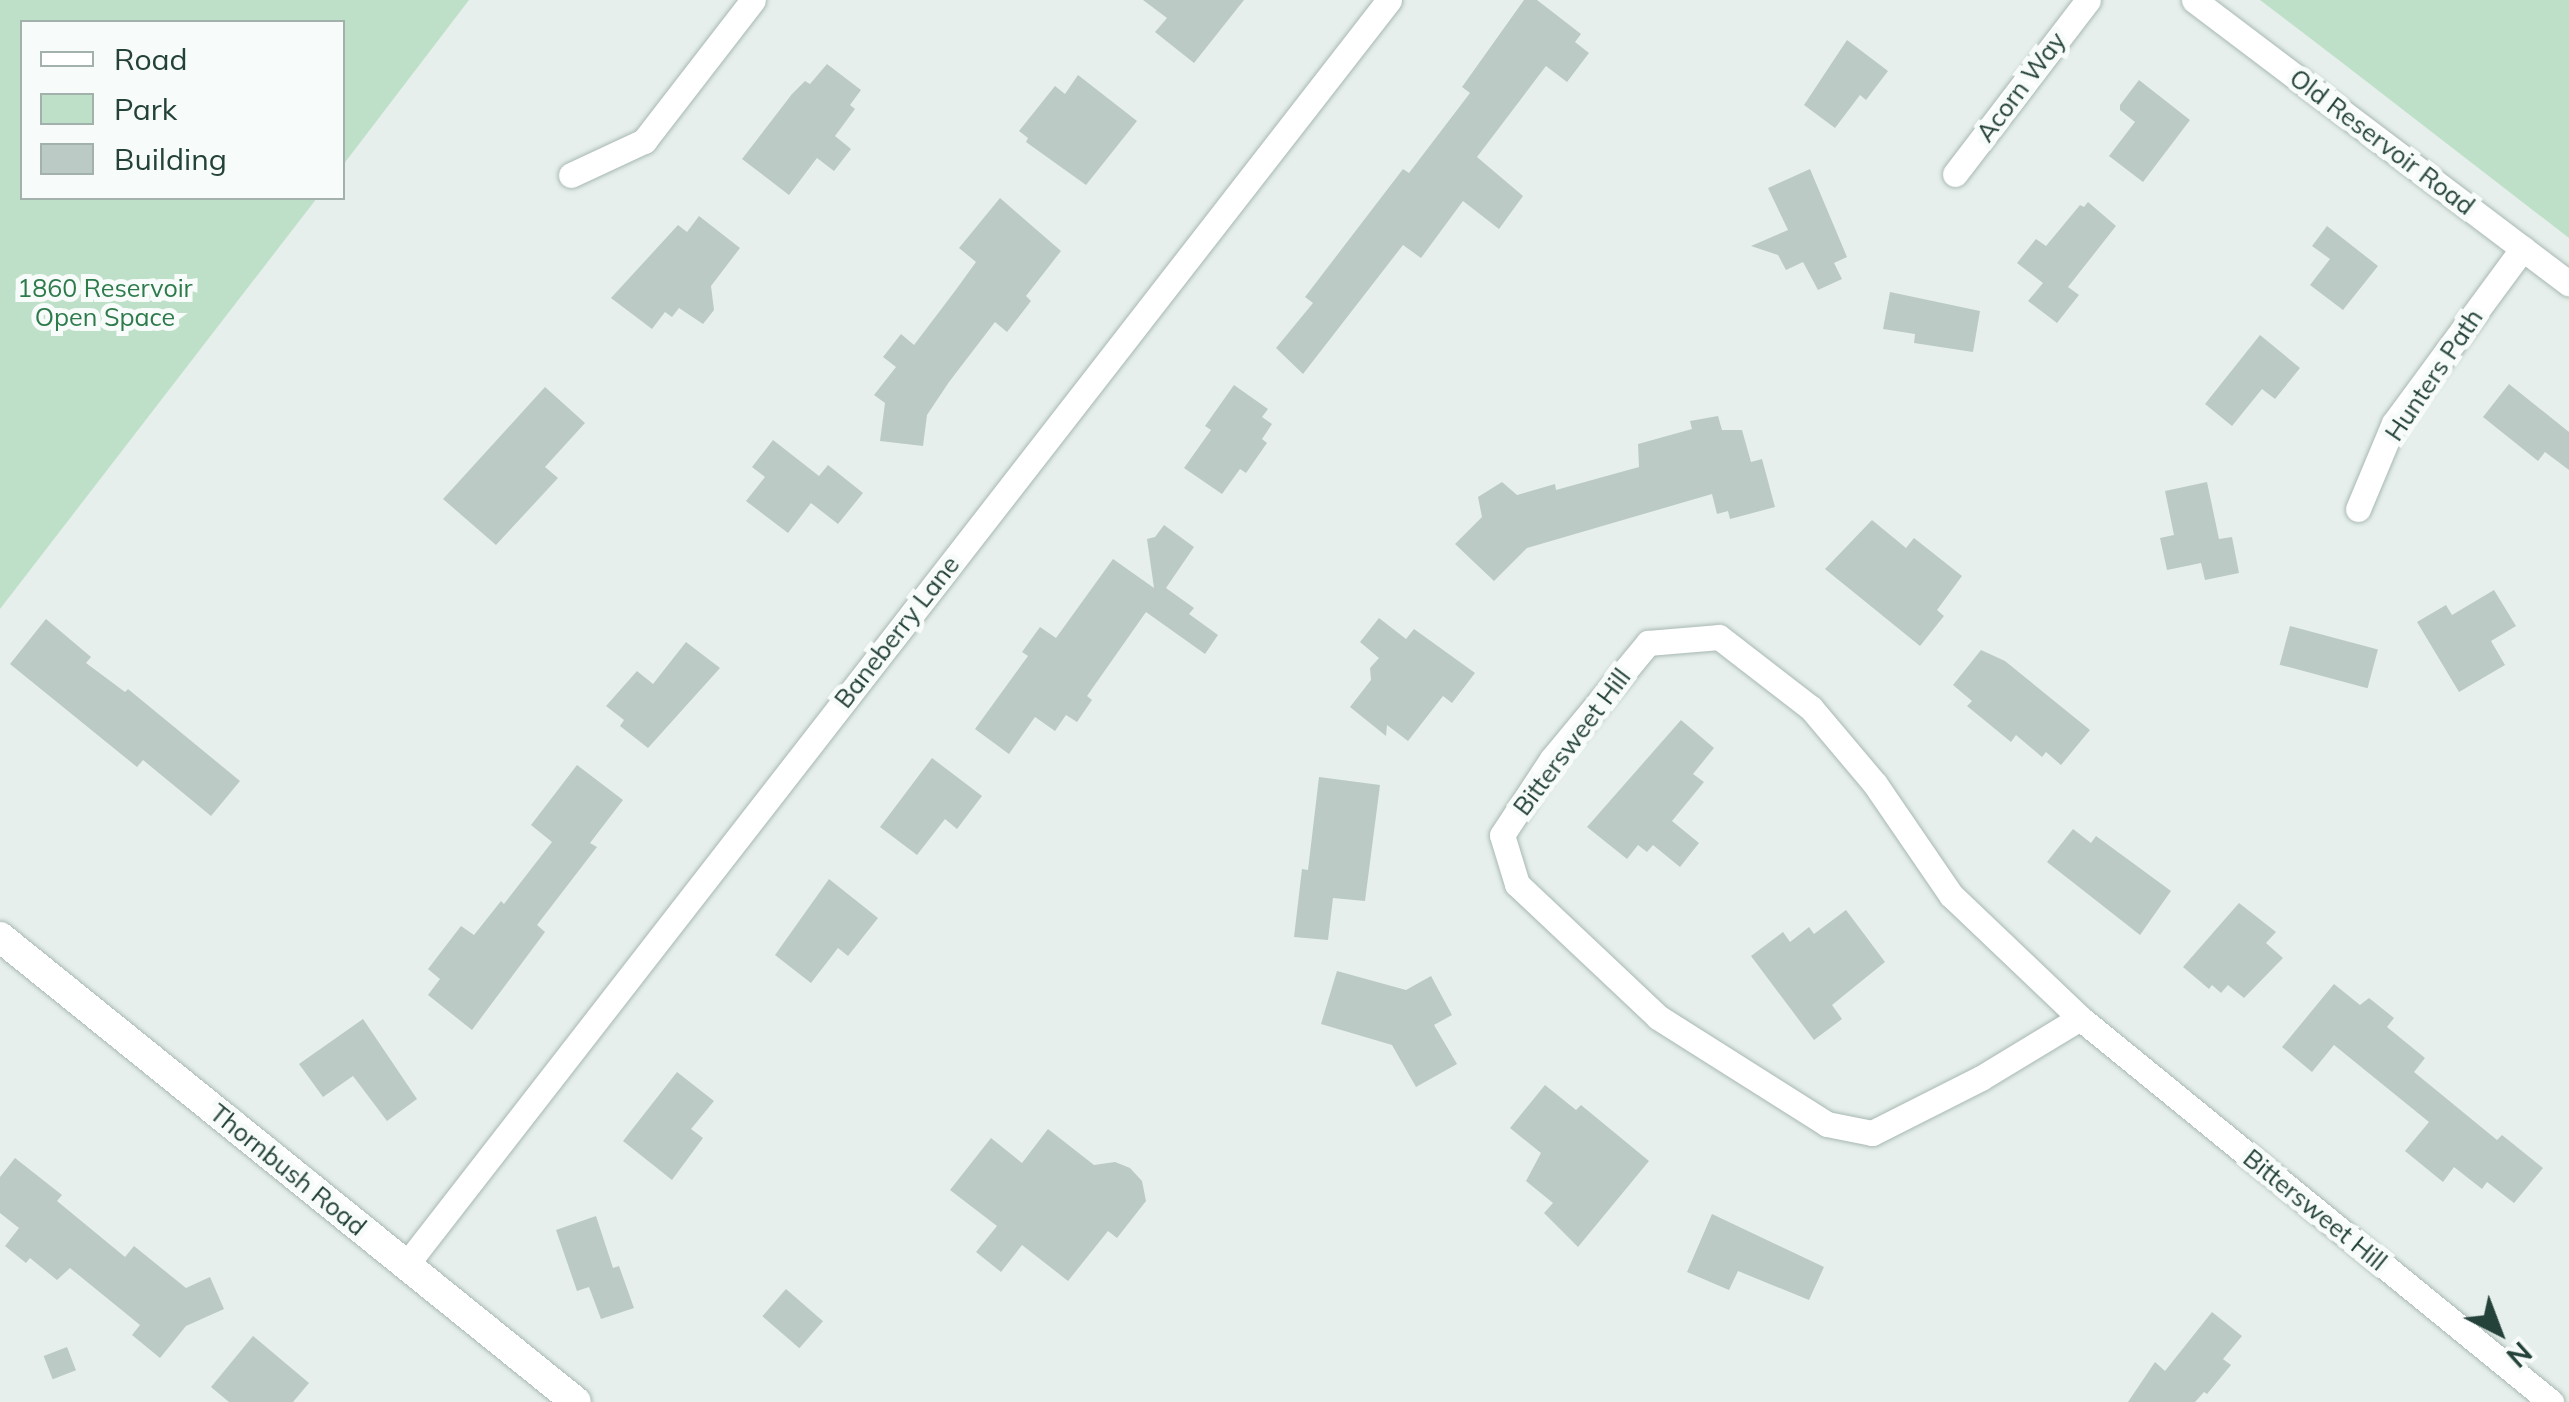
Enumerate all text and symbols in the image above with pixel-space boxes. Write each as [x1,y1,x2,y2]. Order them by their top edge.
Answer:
legend [20,20,345,200]
street label: Acorn Way [1970,26,2072,148]
text: Road [114,40,188,78]
street label: Old Reservoir Road [2284,63,2480,221]
text: Park [114,90,177,128]
text: Building [114,140,227,178]
park label: 1860 Reservoir Open Space [17,274,193,333]
street label: Hunters Path [2379,303,2489,447]
street label: Baneberry Lane [828,550,966,714]
street label: Bittersweet Hill [1507,663,1637,821]
street label: Thornbush Road [204,1098,372,1242]
street label: Bittersweet Hill [2237,1143,2393,1277]
north arrow [2449,1282,2549,1382]
text: N [2500,1335,2539,1375]

